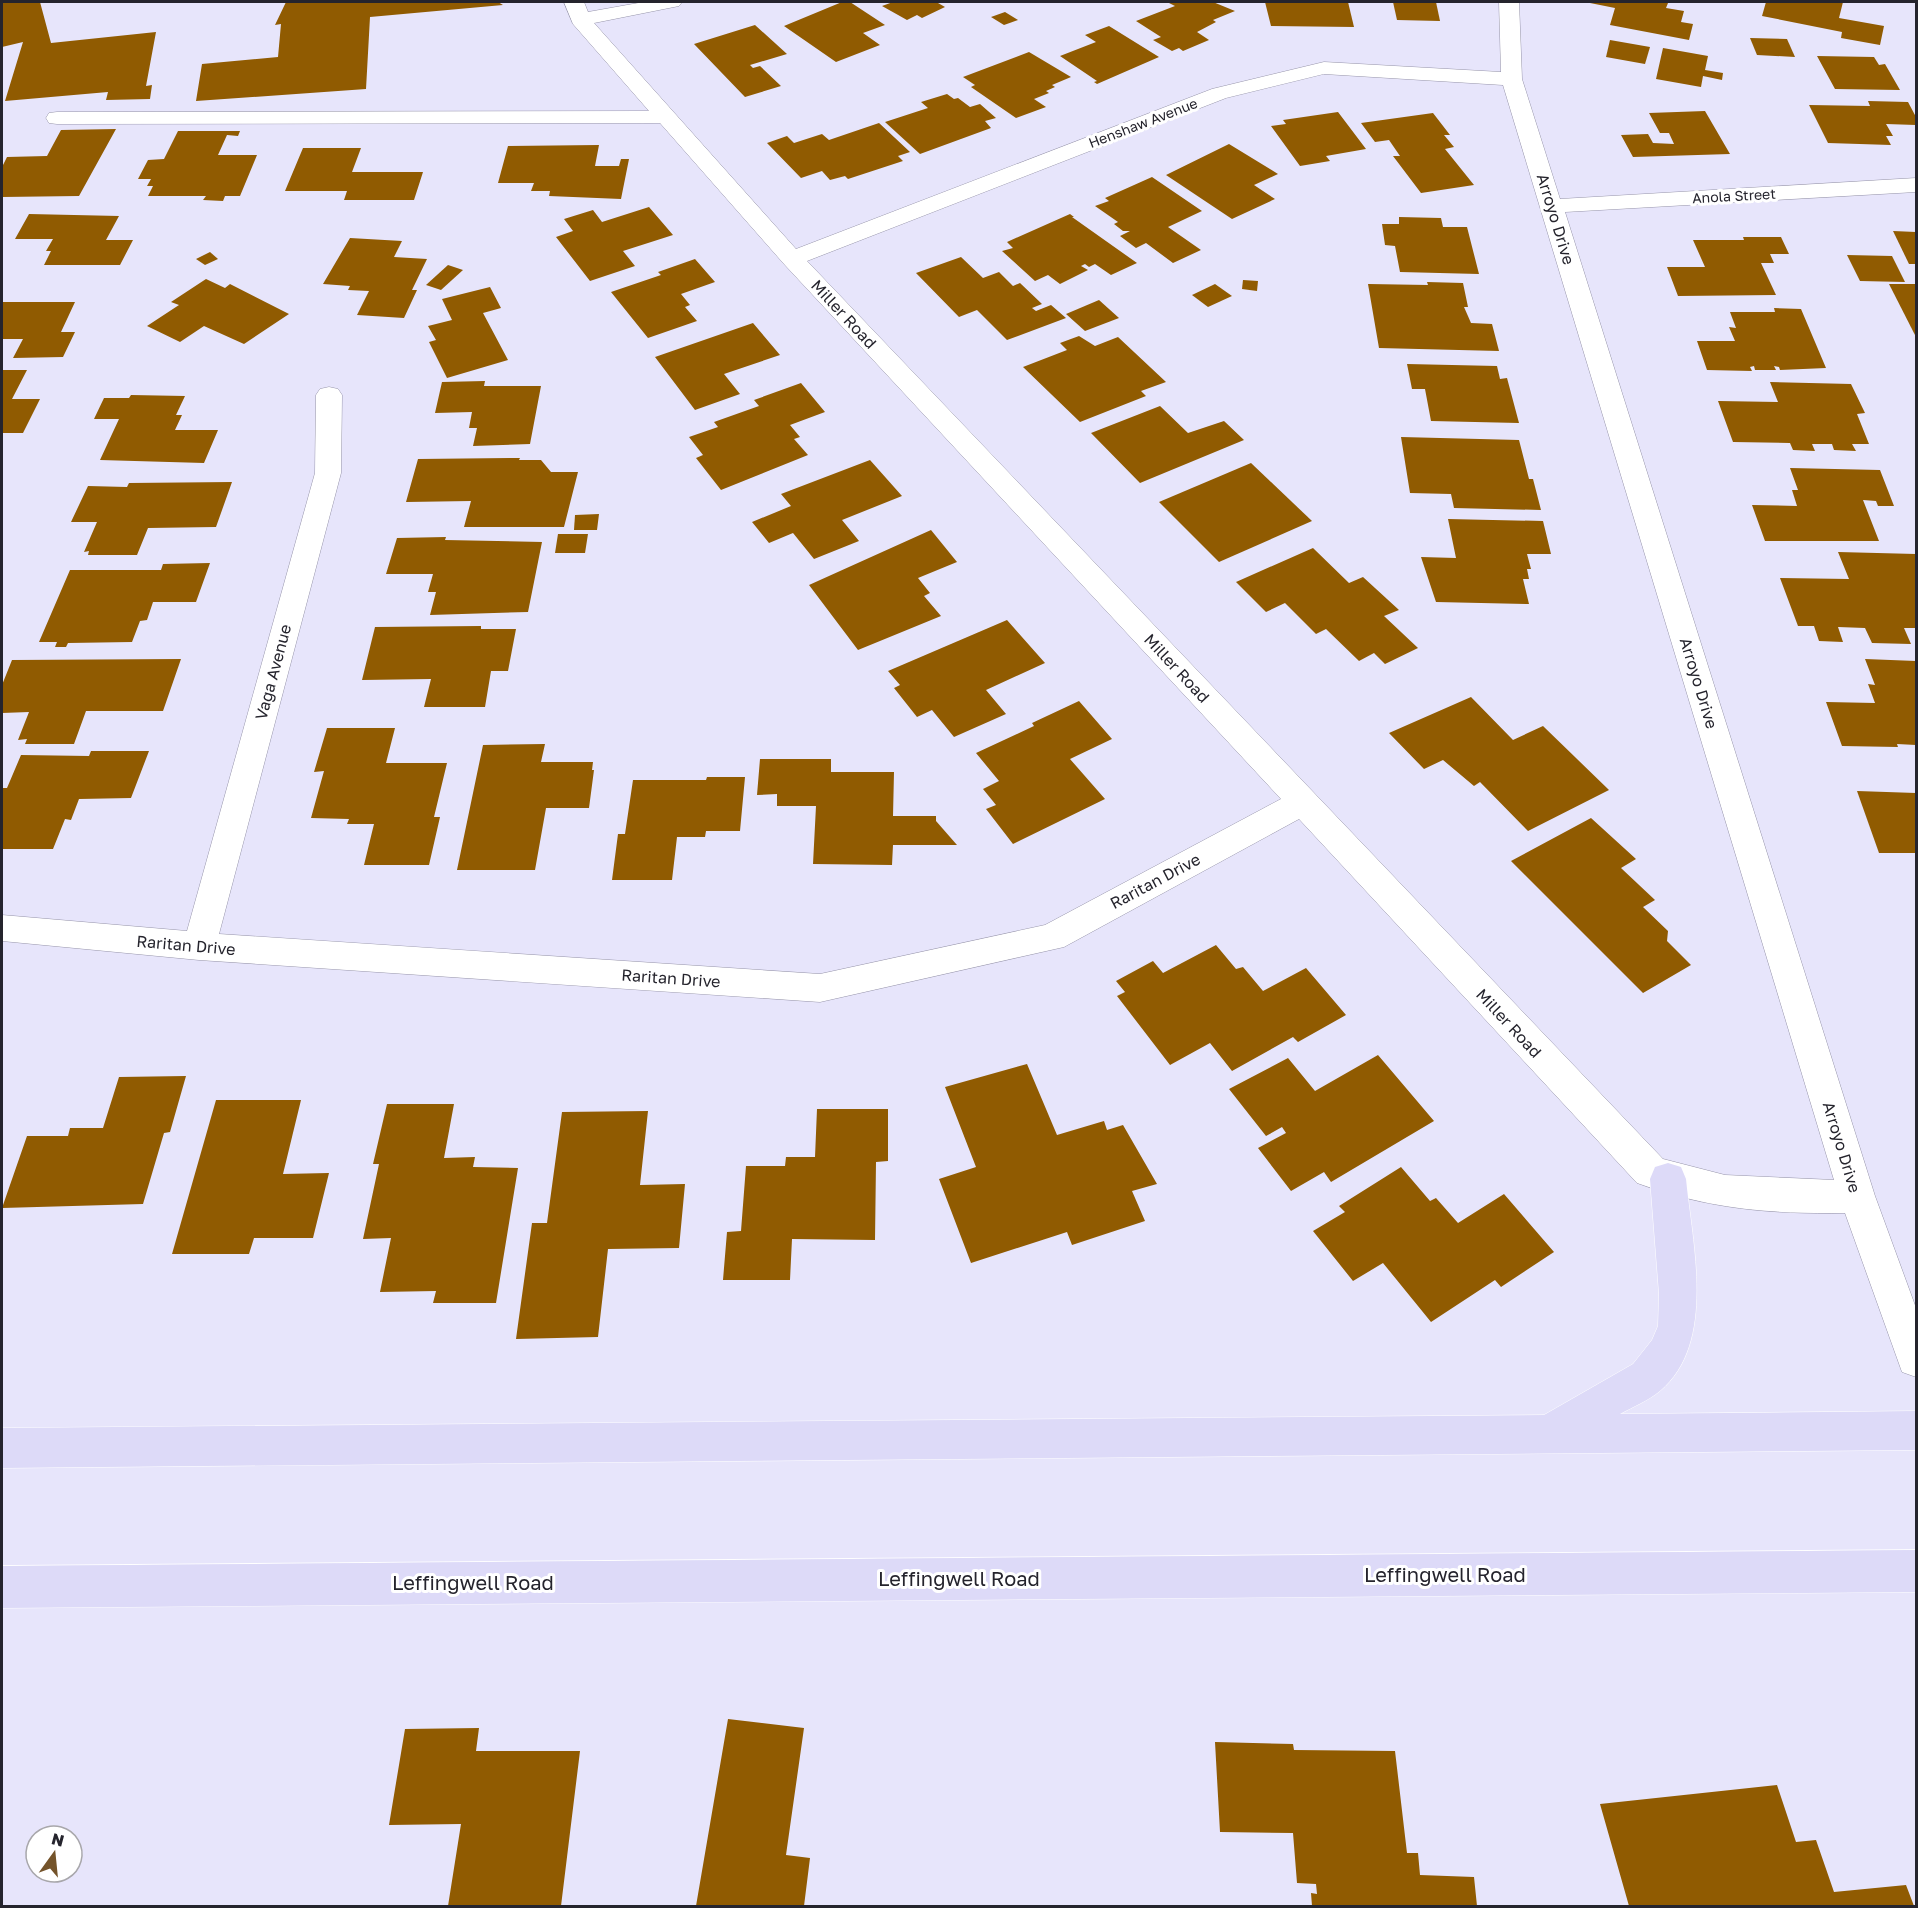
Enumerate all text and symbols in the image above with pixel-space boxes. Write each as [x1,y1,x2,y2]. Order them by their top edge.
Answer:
street label: Henshaw Avenue [1086,94,1200,151]
street label: Arroyo Drive [1533,171,1579,267]
street label: Anola Street [1692,185,1776,206]
street label: Miller Road [807,275,881,353]
street label: Vaga Avenue [251,622,295,722]
street label: Miller Road [1140,629,1214,707]
street label: Arroyo Drive [1676,635,1722,731]
street label: Raritan Drive [1107,849,1203,913]
street label: Raritan Drive [136,931,236,959]
street label: Raritan Drive [621,965,721,991]
street label: Miller Road [1472,984,1546,1062]
street label: Arroyo Drive [1819,1099,1865,1195]
street label: Leffingwell Road [1364,1562,1526,1586]
street label: Leffingwell Road [878,1566,1040,1590]
street label: Leffingwell Road [392,1570,554,1594]
north arrow [24,1824,84,1884]
text: N [49,1828,66,1851]

